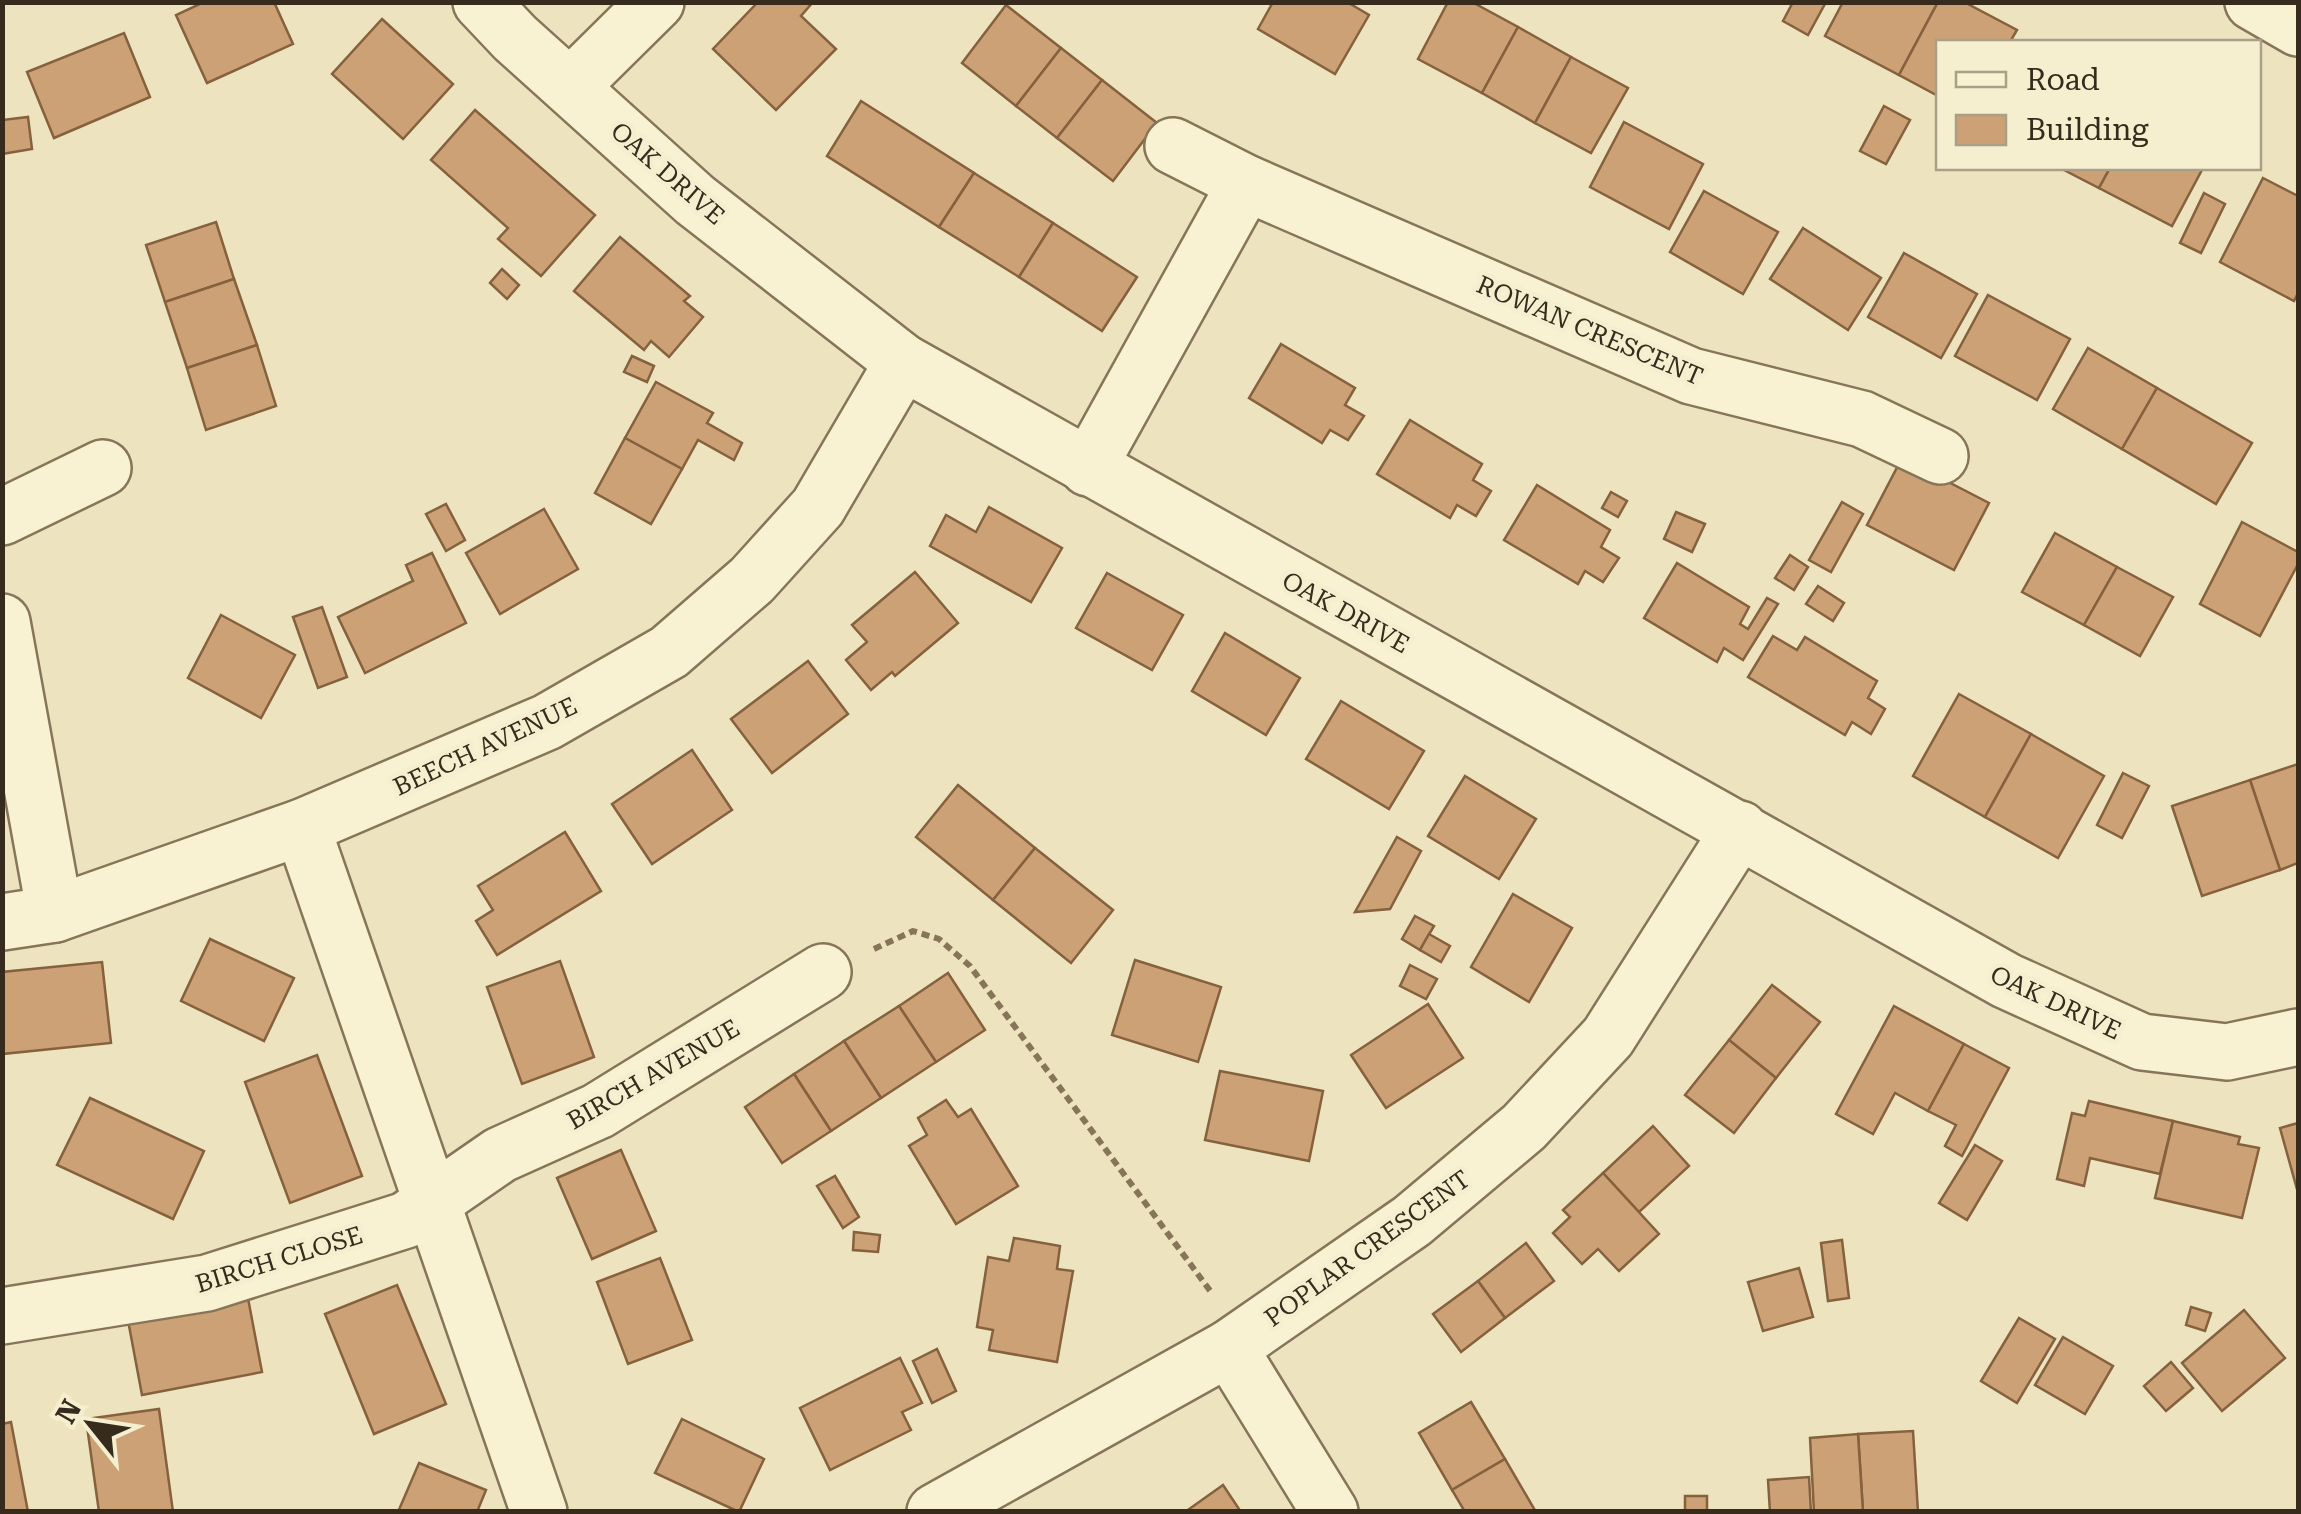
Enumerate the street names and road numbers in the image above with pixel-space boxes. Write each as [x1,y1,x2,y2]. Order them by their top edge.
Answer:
street label: OAK DRIVE [605,116,730,231]
street label: ROWAN CRESCENT [1472,270,1707,391]
street label: OAK DRIVE [1277,566,1414,659]
street label: BEECH AVENUE [389,691,582,802]
street label: OAK DRIVE [1986,960,2126,1045]
street label: BIRCH AVENUE [562,1013,745,1136]
street label: POPLAR CRESCENT [1259,1164,1476,1333]
street label: BIRCH CLOSE [192,1220,366,1299]

